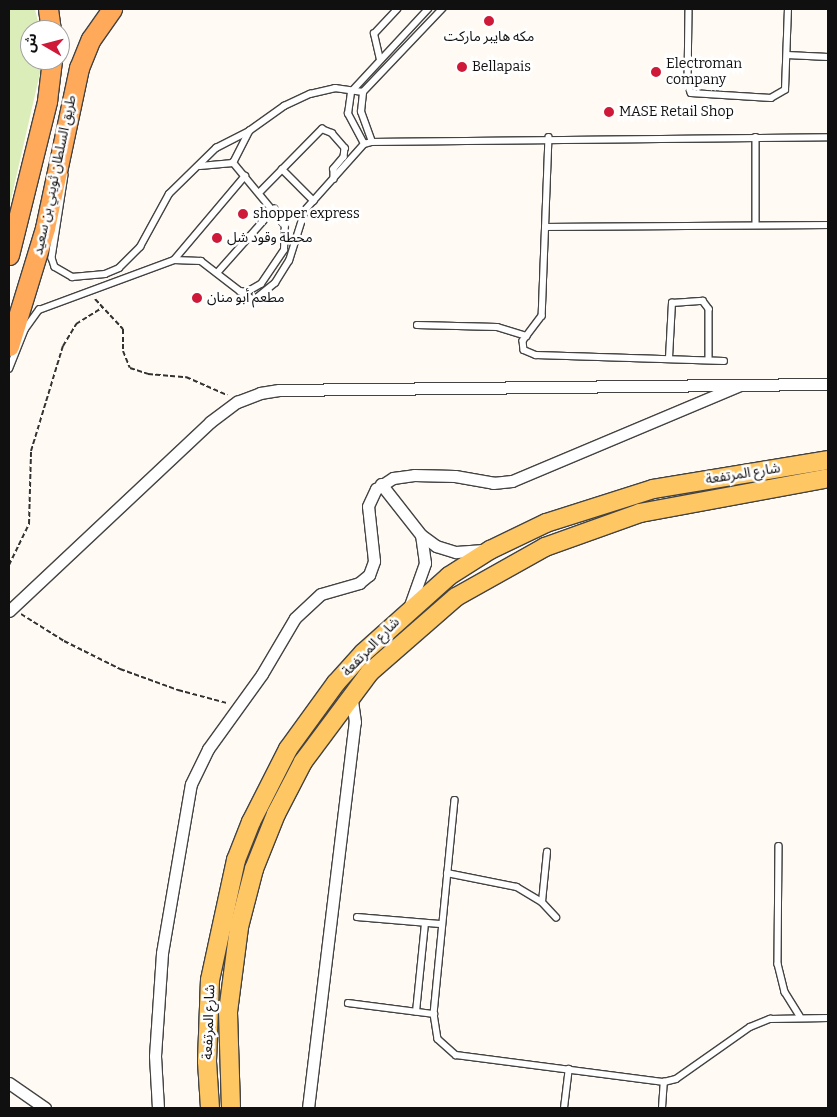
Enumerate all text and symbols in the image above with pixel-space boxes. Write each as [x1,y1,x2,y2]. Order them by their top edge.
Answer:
marker: مكه هايبر ماركت [483,15,495,27]
north arrow [20,20,70,70]
place label: مكه هايبر ماركت [444,29,534,45]
text: ش [21,32,40,54]
place label: Electroman company [666,56,742,88]
place label: Bellapais [472,59,531,75]
marker: Bellapais [456,61,468,73]
marker: Electroman company [650,66,662,78]
street label: طريق السلطان ثويني بن سعيد [30,94,80,256]
place label: MASE Retail Shop [619,104,734,120]
marker: MASE Retail Shop [603,106,615,118]
place label: shopper express [253,206,360,222]
marker: shopper express [237,208,249,220]
place label: محطة وقود شل [227,230,313,246]
marker: محطة وقود شل [211,232,223,244]
place label: مطعم أبو منان [207,290,285,306]
marker: مطعم أبو منان [191,292,203,304]
street label: شارع المرتفعة [704,460,782,488]
street label: شارع المرتفعة [339,614,403,680]
street label: شارع المرتفعة [199,984,219,1060]

